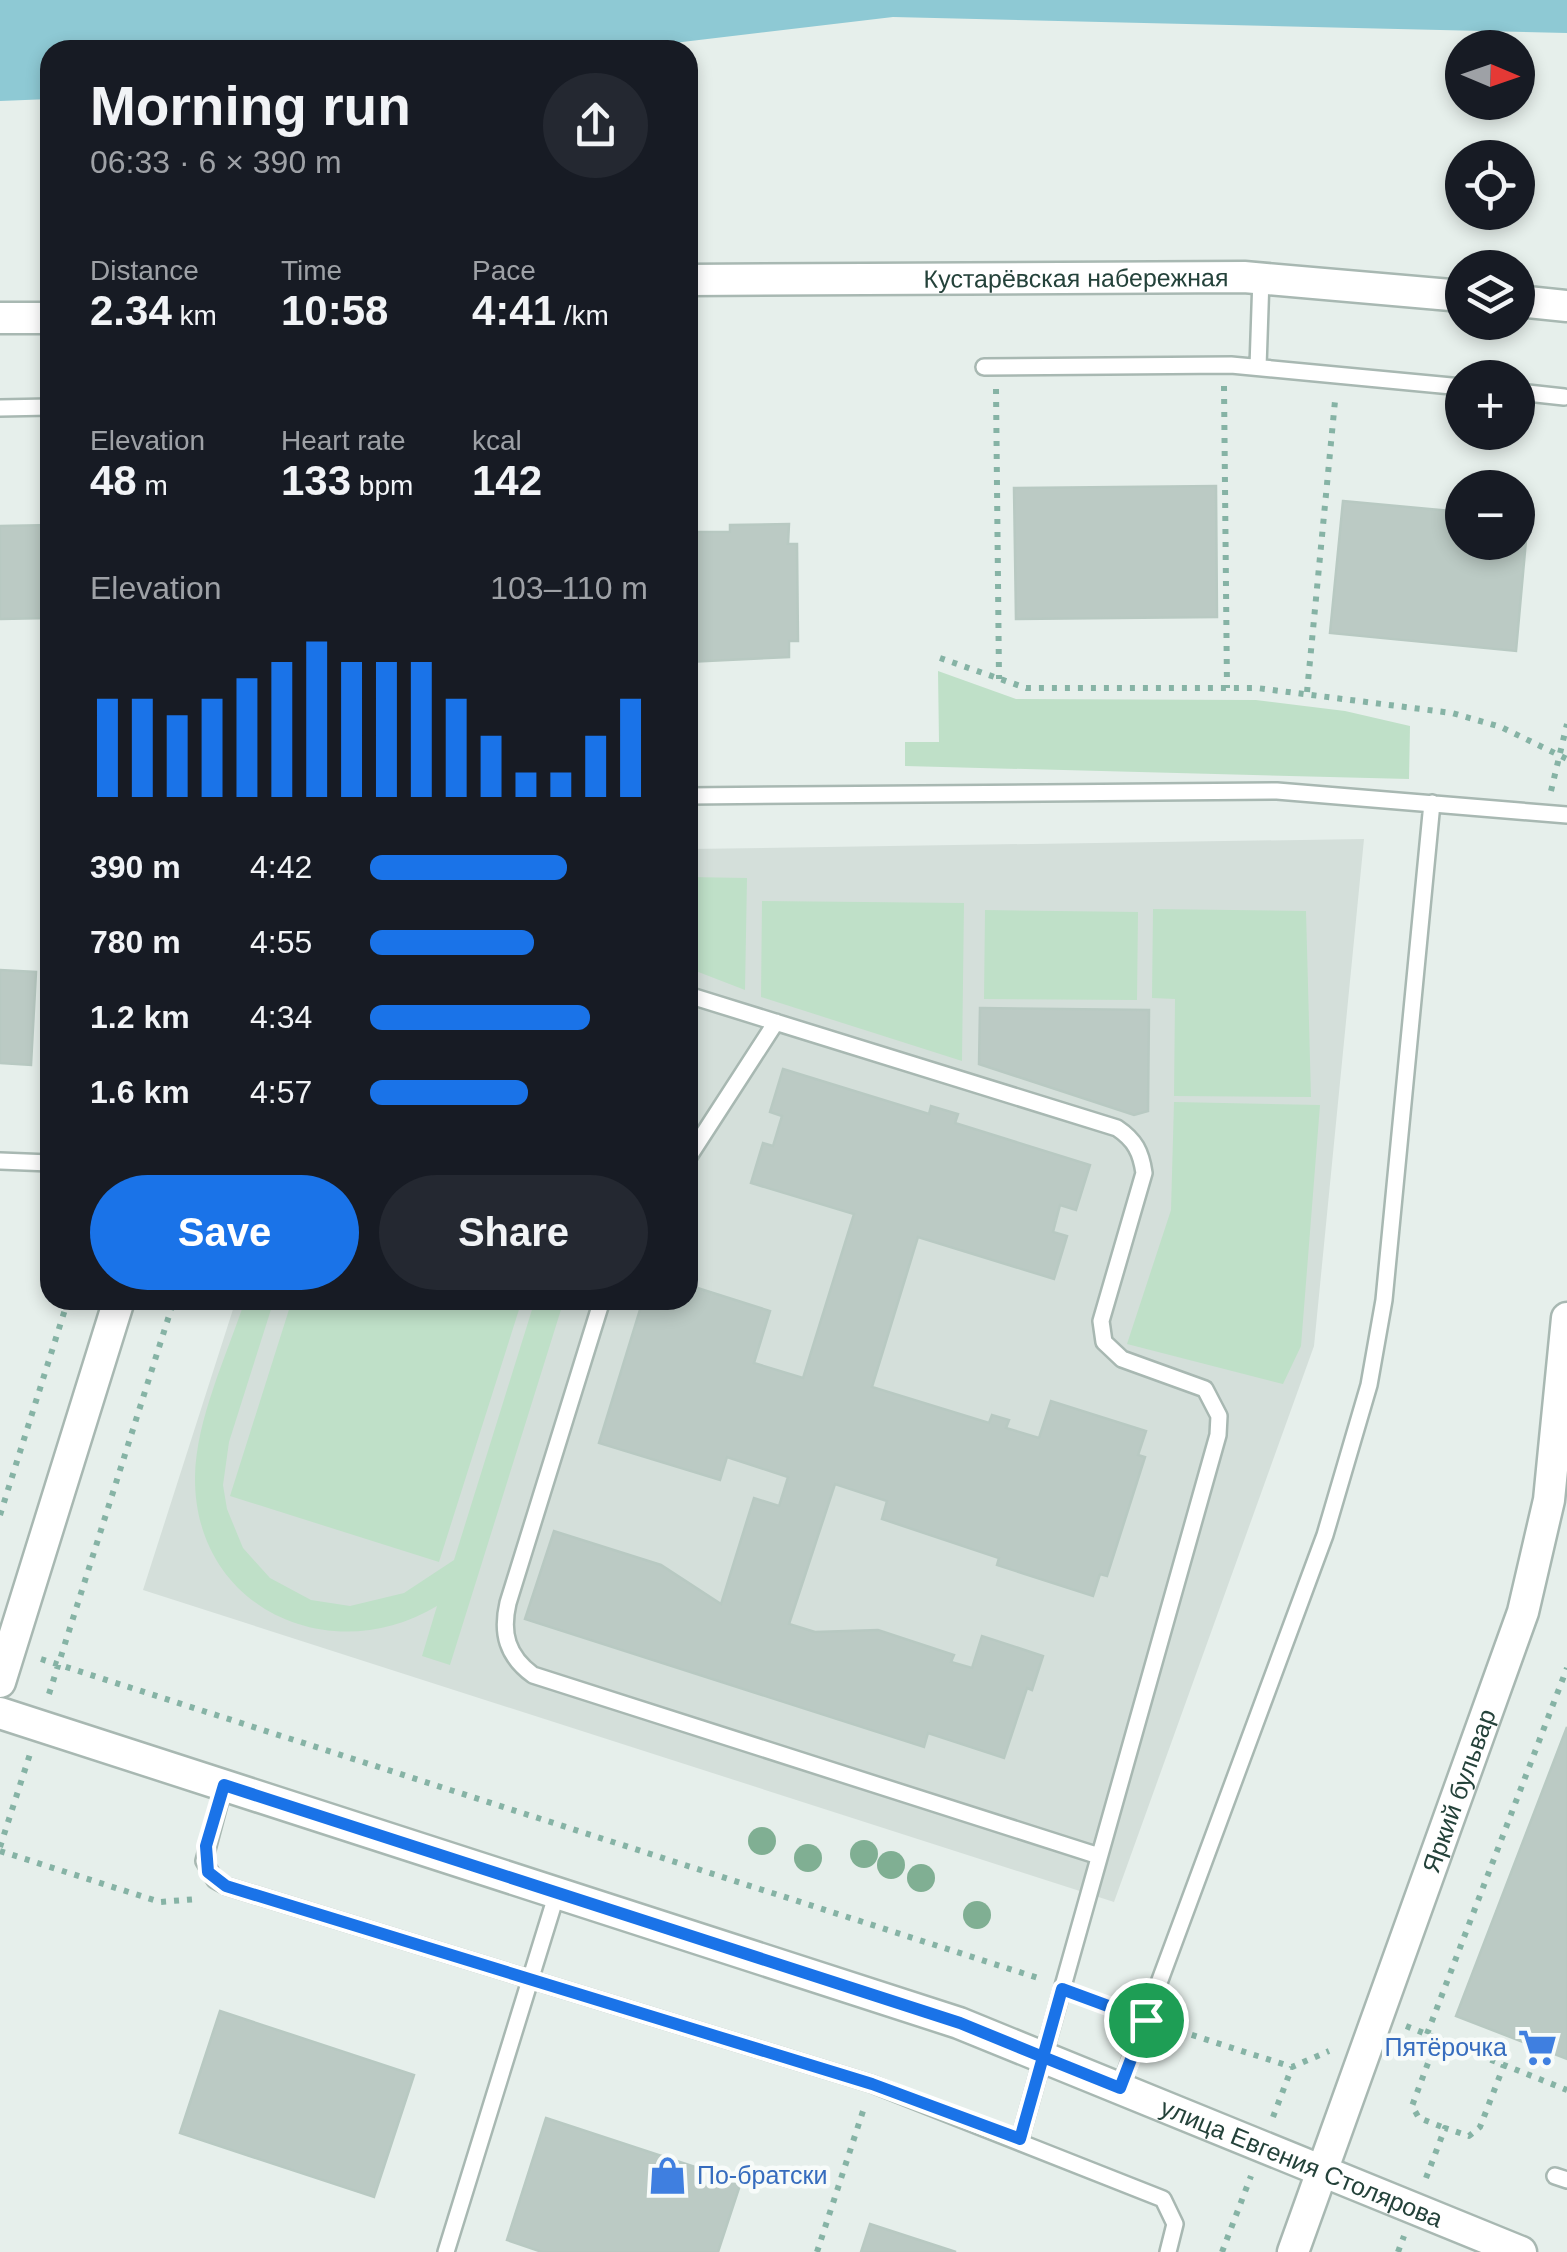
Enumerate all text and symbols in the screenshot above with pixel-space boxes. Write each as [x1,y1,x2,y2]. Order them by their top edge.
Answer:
north arrow [1445,30,1535,120]
map controls [1445,30,1535,560]
button: share [543,73,648,178]
text: Morning run [90,75,411,137]
button: locate [1445,140,1535,230]
text: 06:33 · 6 × 390 m [90,144,342,180]
button: layers [1445,250,1535,340]
text: Distance [90,255,199,286]
text: Time [281,255,342,286]
text: Pace [472,255,536,286]
street label: Кустарёвская набережная [924,263,1228,293]
text: 2.34 [90,287,172,334]
text: 10:58 [281,287,388,334]
text: 4:41 [472,287,556,334]
text: km [172,300,217,331]
text: /km [556,300,609,331]
button: + [1445,360,1535,450]
text: Elevation [90,425,205,456]
text: Heart rate [281,425,406,456]
text: kcal [472,425,522,456]
text: 48 [90,457,137,504]
text: 133 [281,457,351,504]
text: 142 [472,457,542,504]
text: m [137,470,168,501]
text: bpm [351,470,413,501]
button: − [1445,470,1535,560]
text: Elevation [90,570,222,606]
text: 103–110 m [490,570,648,606]
text: 390 m [90,849,181,885]
text: 4:42 [250,849,312,885]
text: 780 m [90,924,181,960]
text: 4:55 [250,924,312,960]
text: 1.2 km [90,999,190,1035]
text: 4:34 [250,999,312,1035]
text: 1.6 km [90,1074,190,1110]
text: 4:57 [250,1074,312,1110]
button: Save [90,1175,359,1290]
button: Share [379,1175,648,1290]
street label: Яркий бульвар [1416,1705,1501,1877]
pin [1104,1978,1189,2063]
icon: arrive [1119,1993,1174,2048]
supermarket icon: Пятёрочка [1516,2026,1558,2068]
place label: Пятёрочка [1384,2033,1507,2061]
street label: улица Евгения Столярова [1157,2093,1447,2233]
shop icon: По-братски [646,2154,688,2196]
place label: По-братски [697,2161,827,2189]

